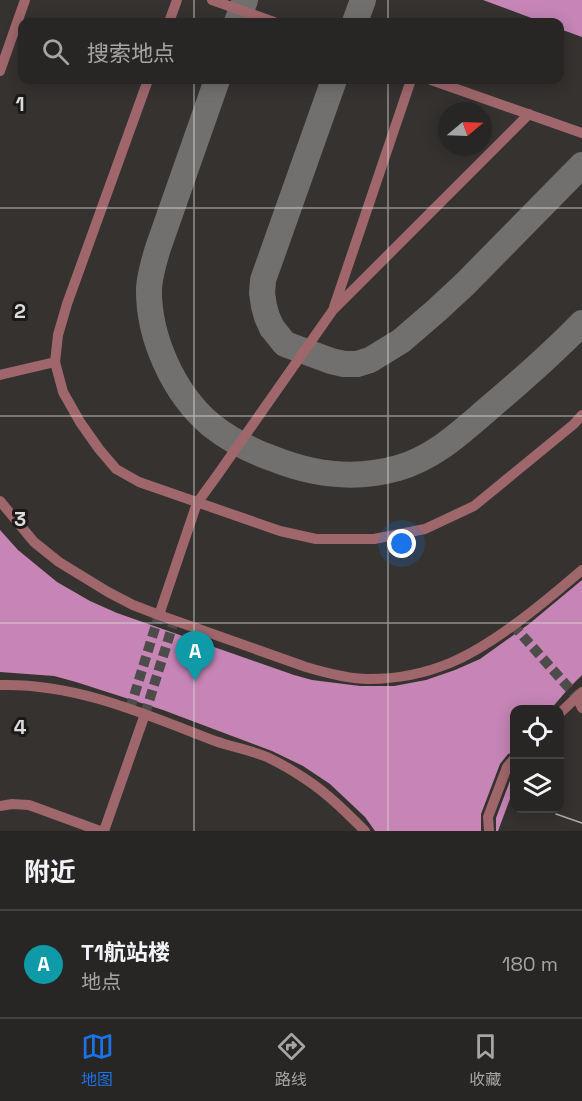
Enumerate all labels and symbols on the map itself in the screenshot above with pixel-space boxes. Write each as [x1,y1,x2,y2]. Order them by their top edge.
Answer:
text: 1 [15,91,25,117]
north arrow [438,102,492,156]
text: 2 [14,298,26,324]
text: 3 [14,506,26,532]
your location [387,529,416,558]
pin: A [176,632,214,681]
text: 4 [14,714,27,740]

